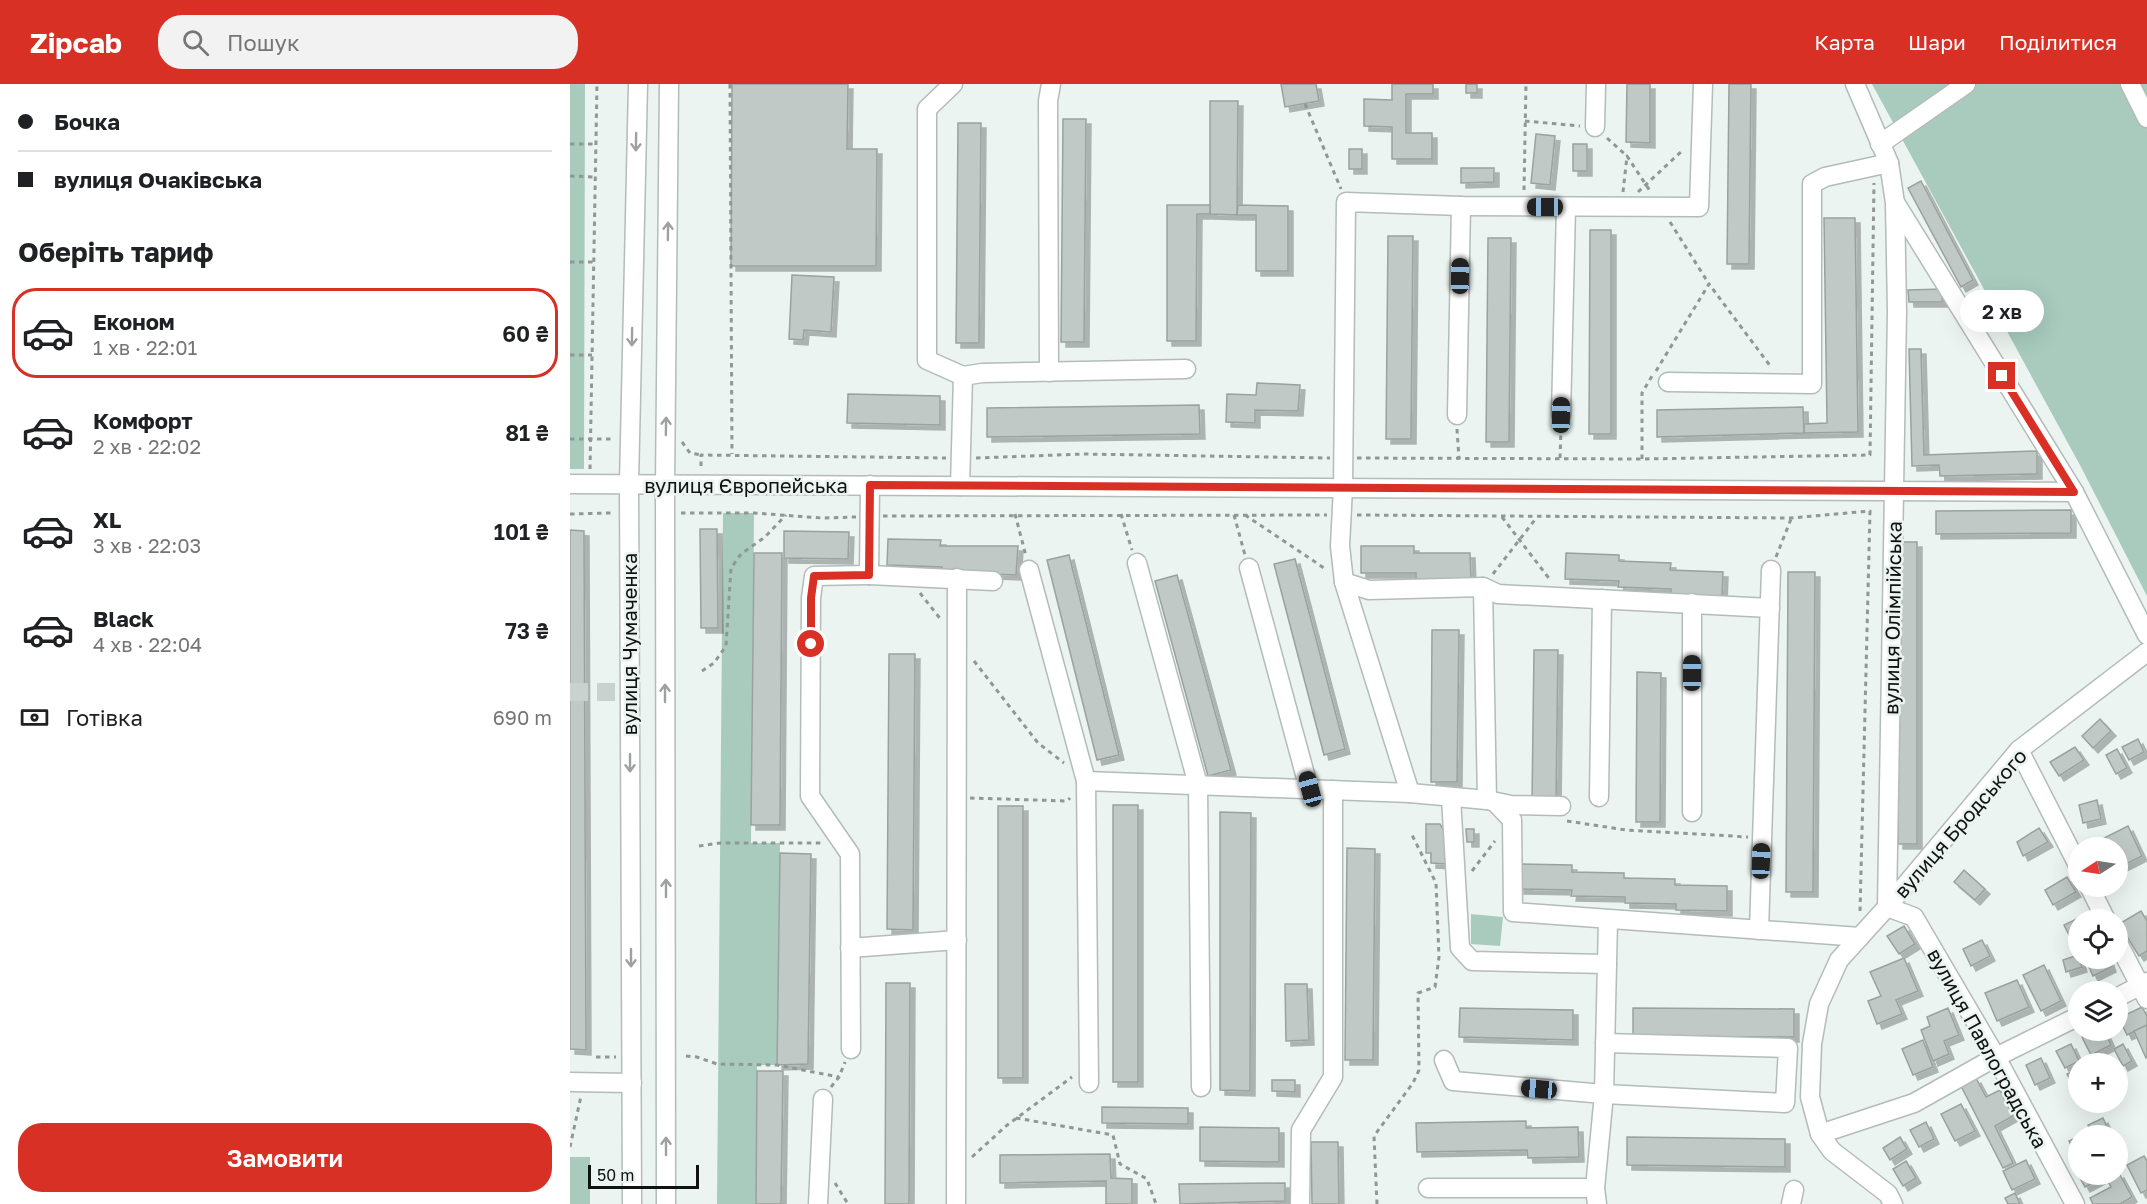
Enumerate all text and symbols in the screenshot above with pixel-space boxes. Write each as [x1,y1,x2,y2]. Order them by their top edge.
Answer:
search box [158,15,578,69]
text: Zipcab [30,26,122,59]
icon: search [179,26,212,59]
text: Пошук [227,29,300,56]
text: Карта [1814,29,1875,55]
text: Шари [1908,29,1966,55]
text: Поділитися [1999,29,2117,55]
text: Бочка [54,108,120,135]
one-way arrow [630,132,642,152]
text: вулиця Очаківська [54,166,262,193]
car [1527,198,1563,216]
one-way arrow [662,221,674,241]
text: Оберіть тариф [18,236,214,268]
car [1451,258,1469,294]
callout: 2 хв [1960,289,2044,331]
text: 2 хв [1982,299,2022,323]
icon: car [21,306,75,360]
text: Економ [93,308,175,335]
text: 60 ₴ [502,320,549,347]
one-way arrow [626,327,638,347]
text: 1 хв · 22:01 [93,335,197,359]
route end [1988,362,2015,389]
car [1552,397,1570,433]
icon: car [21,405,75,459]
text: Комфорт [93,407,193,434]
one-way arrow [660,416,672,436]
text: 81 ₴ [505,419,549,446]
text: 2 хв · 22:02 [93,434,201,458]
street label: вулиця Європейська [644,473,848,497]
icon: car [21,504,75,558]
text: XL [93,506,121,533]
text: 101 ₴ [494,518,549,545]
street label: вулиця Олімпійська [1878,521,1906,715]
text: 3 хв · 22:03 [93,533,201,557]
street label: вулиця Чумаченка [617,553,641,735]
icon: car [21,603,75,657]
text: Black [93,605,154,632]
text: 73 ₴ [505,617,549,644]
route start [797,630,824,657]
text: 4 хв · 22:04 [93,632,202,656]
car [1683,655,1701,691]
one-way arrow [659,683,671,703]
icon: cash [18,701,51,734]
text: Готівка [66,704,143,731]
text: 690 m [493,705,552,729]
street label: вулиця Бродського [1889,744,2031,902]
one-way arrow [624,753,636,773]
car [1297,769,1323,809]
north arrow [2068,837,2128,897]
map controls [2068,837,2128,1185]
car [1751,843,1771,879]
one-way arrow [660,878,672,898]
button: locate [2068,909,2128,969]
street label: вулиця Павлоградська [1923,944,2053,1152]
one-way arrow [625,948,637,968]
button: layers [2068,981,2128,1041]
button: + [2068,1053,2128,1113]
car [1520,1078,1558,1100]
button: Замовити [18,1123,552,1192]
button: − [2068,1125,2128,1185]
one-way arrow [660,1136,672,1156]
scale bar [588,1162,699,1190]
text: 50 m [597,1165,634,1185]

